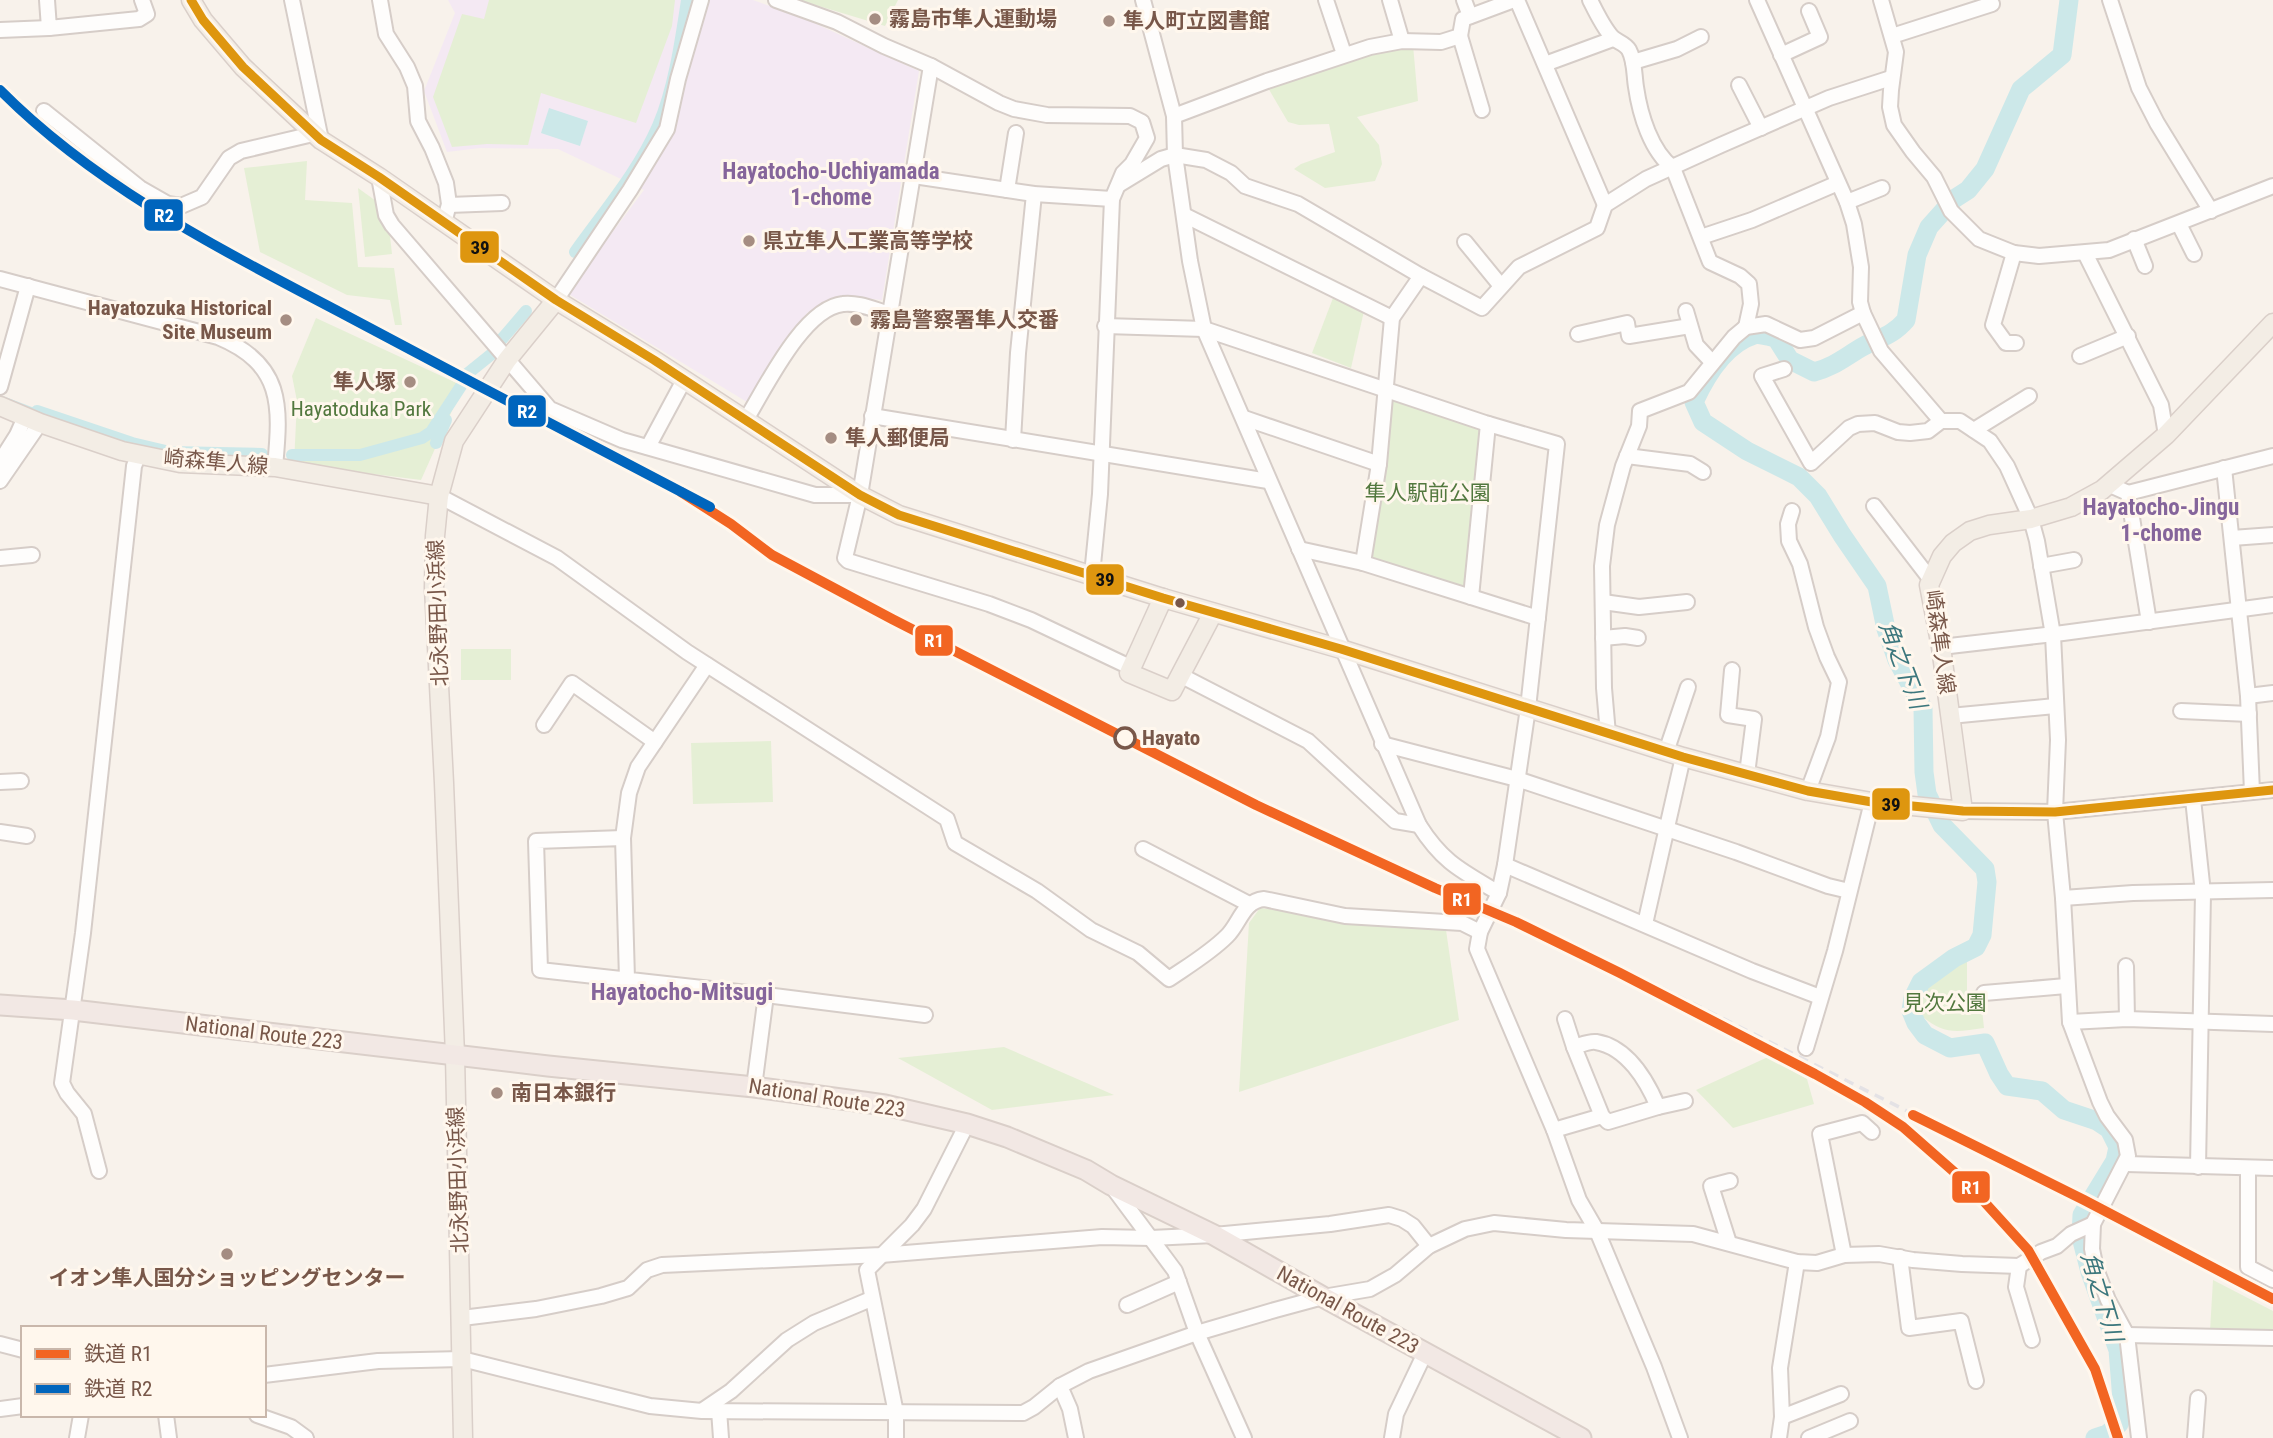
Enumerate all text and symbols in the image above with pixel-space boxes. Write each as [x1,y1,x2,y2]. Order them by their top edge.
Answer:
place label: 霧島市隼人運動場 [889,7,1057,31]
place label: 隼人町立図書館 [1123,9,1270,33]
marker: 霧島市隼人運動場 [867,11,883,27]
marker: 隼人町立図書館 [1101,13,1117,29]
district label: Hayatocho-Uchiyamada 1-chome [722,158,940,211]
line badge: R2 [143,198,184,232]
text: R2 [154,204,174,227]
place label: 県立隼人工業高等学校 [763,229,973,253]
line badge: 39 [459,230,500,264]
marker: 県立隼人工業高等学校 [741,233,757,249]
text: 39 [470,236,490,259]
place label: Hayatozuka Historical Site Museum [88,296,272,344]
place label: 霧島警察署隼人交番 [870,308,1059,332]
marker: Hayatozuka Historical Site Museum [278,312,294,328]
marker: 霧島警察署隼人交番 [848,312,864,328]
place label: 隼人塚 [333,370,396,394]
marker: 隼人塚 [402,374,418,390]
line badge: R2 [507,394,547,428]
park label: Hayatoduka Park [291,397,432,421]
text: R2 [517,400,537,423]
place label: 隼人郵便局 [845,426,950,450]
marker: 隼人郵便局 [823,430,839,446]
street label: 崎森隼人線 [163,445,269,479]
park label: 隼人駅前公園 [1365,481,1491,505]
district label: Hayatocho-Jingu 1-chome [2083,494,2239,547]
street label: 北永野田小浜線 [423,539,453,687]
line badge: 39 [1085,563,1125,596]
text: 39 [1095,568,1115,591]
street label: 崎森隼人線 [1921,588,1959,696]
unlabelled marker [1173,596,1187,610]
water label: 角之下川 [1873,617,1933,716]
line badge: R1 [914,624,954,657]
text: R1 [924,629,944,652]
place label: Hayato [1142,726,1200,750]
marker: Hayato [1114,727,1136,749]
line badge: 39 [1871,787,1911,821]
text: 39 [1881,793,1901,816]
line badge: R1 [1442,882,1482,916]
text: R1 [1452,888,1472,911]
district label: Hayatocho-Mitsugi [591,978,773,1006]
park label: 見次公園 [1903,991,1987,1015]
street label: National Route 223 [184,1011,344,1055]
street label: National Route 223 [747,1074,907,1122]
place label: 南日本銀行 [511,1081,616,1105]
marker: 南日本銀行 [489,1085,505,1101]
street label: 北永野田小浜線 [443,1106,473,1254]
line badge: R1 [1951,1170,1991,1204]
text: R1 [1961,1176,1981,1199]
marker: イオン隼人国分ショッピングセンター [219,1246,235,1262]
water label: 角之下川 [2075,1249,2129,1348]
street label: National Route 223 [1273,1261,1423,1359]
place label: イオン隼人国分ショッピングセンター [49,1266,406,1290]
legend [21,1326,266,1417]
text: 鉄道 R1 [84,1342,152,1366]
text: 鉄道 R2 [84,1377,152,1401]

